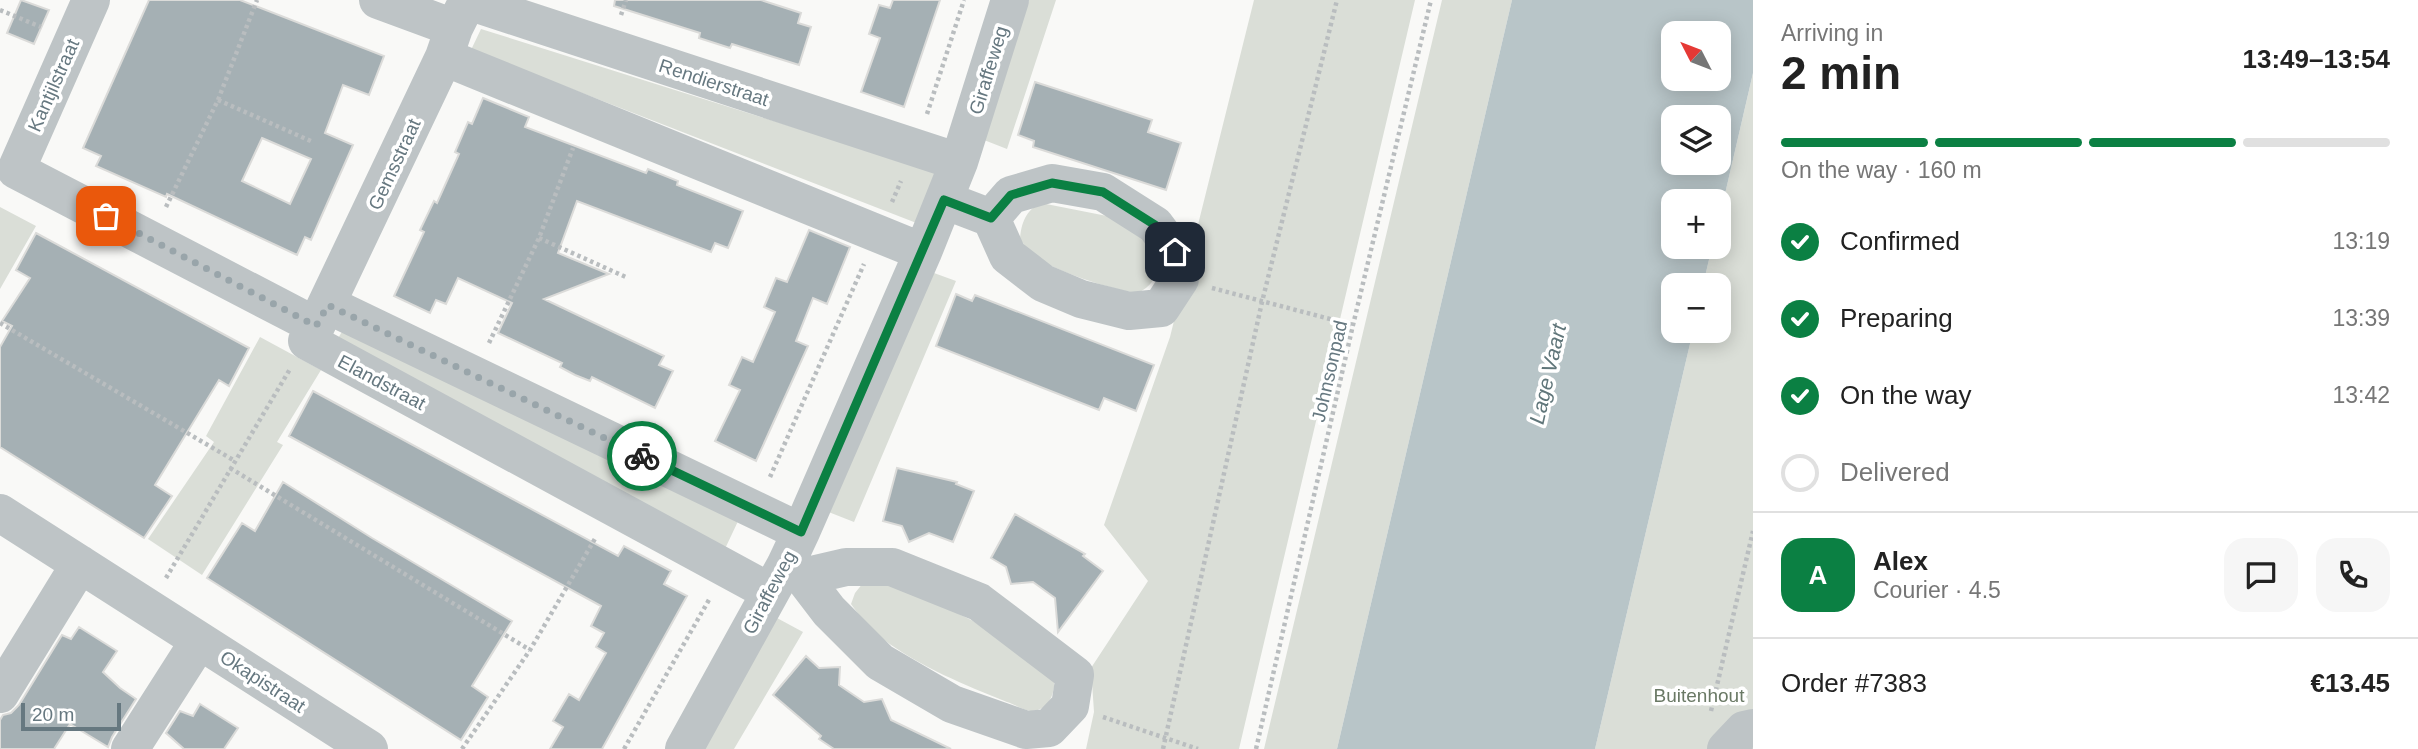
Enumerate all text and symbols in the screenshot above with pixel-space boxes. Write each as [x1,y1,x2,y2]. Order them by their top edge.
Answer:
text: Arriving in [1781,20,1883,46]
north arrow [1661,21,1731,91]
map controls [1661,21,1731,343]
street label: Giraffeweg [965,23,1012,117]
street label: Kantjilstraat [24,35,84,135]
text: 13:49–13:54 [2243,44,2390,74]
text: 2 min [1781,47,1901,99]
street label: Rendierstraat [656,55,772,110]
button: layers [1661,105,1731,175]
street label: Gemsstraat [364,115,425,213]
text: On the way · 160 m [1781,157,1982,183]
pin [76,186,136,246]
button: + [1661,189,1731,259]
icon: bag [87,197,125,235]
pin [1145,222,1205,282]
icon: check [1781,223,1819,261]
text: Confirmed [1840,226,1960,256]
text: 13:19 [2332,228,2390,254]
icon: home [1156,233,1194,271]
button: − [1661,273,1731,343]
icon: check [1781,300,1819,338]
text: Preparing [1840,303,1953,333]
text: 13:39 [2332,305,2390,331]
street label: Johnsonpad [1308,318,1351,424]
water label: Lage Vaart [1525,320,1570,426]
street label: Elandstraat [334,351,430,415]
icon: check [1781,377,1819,415]
text: On the way [1840,380,1972,410]
text: 13:42 [2332,382,2390,408]
courier [607,421,677,491]
icon: bike [623,437,661,475]
text: Delivered [1840,457,1950,487]
button: chat [2224,538,2298,612]
button: phone [2316,538,2390,612]
text: Alex [1873,546,1928,576]
street label: Giraffeweg [739,547,800,638]
text: A [1809,560,1827,590]
text: Courier · 4.5 [1873,577,2001,603]
street label: Okapistraat [216,646,310,717]
text: Order #7383 [1781,668,1927,698]
text: €13.45 [2310,668,2390,698]
park label: Buitenhout [1654,685,1745,706]
scale bar [21,700,121,732]
text: 20 m [32,704,74,725]

